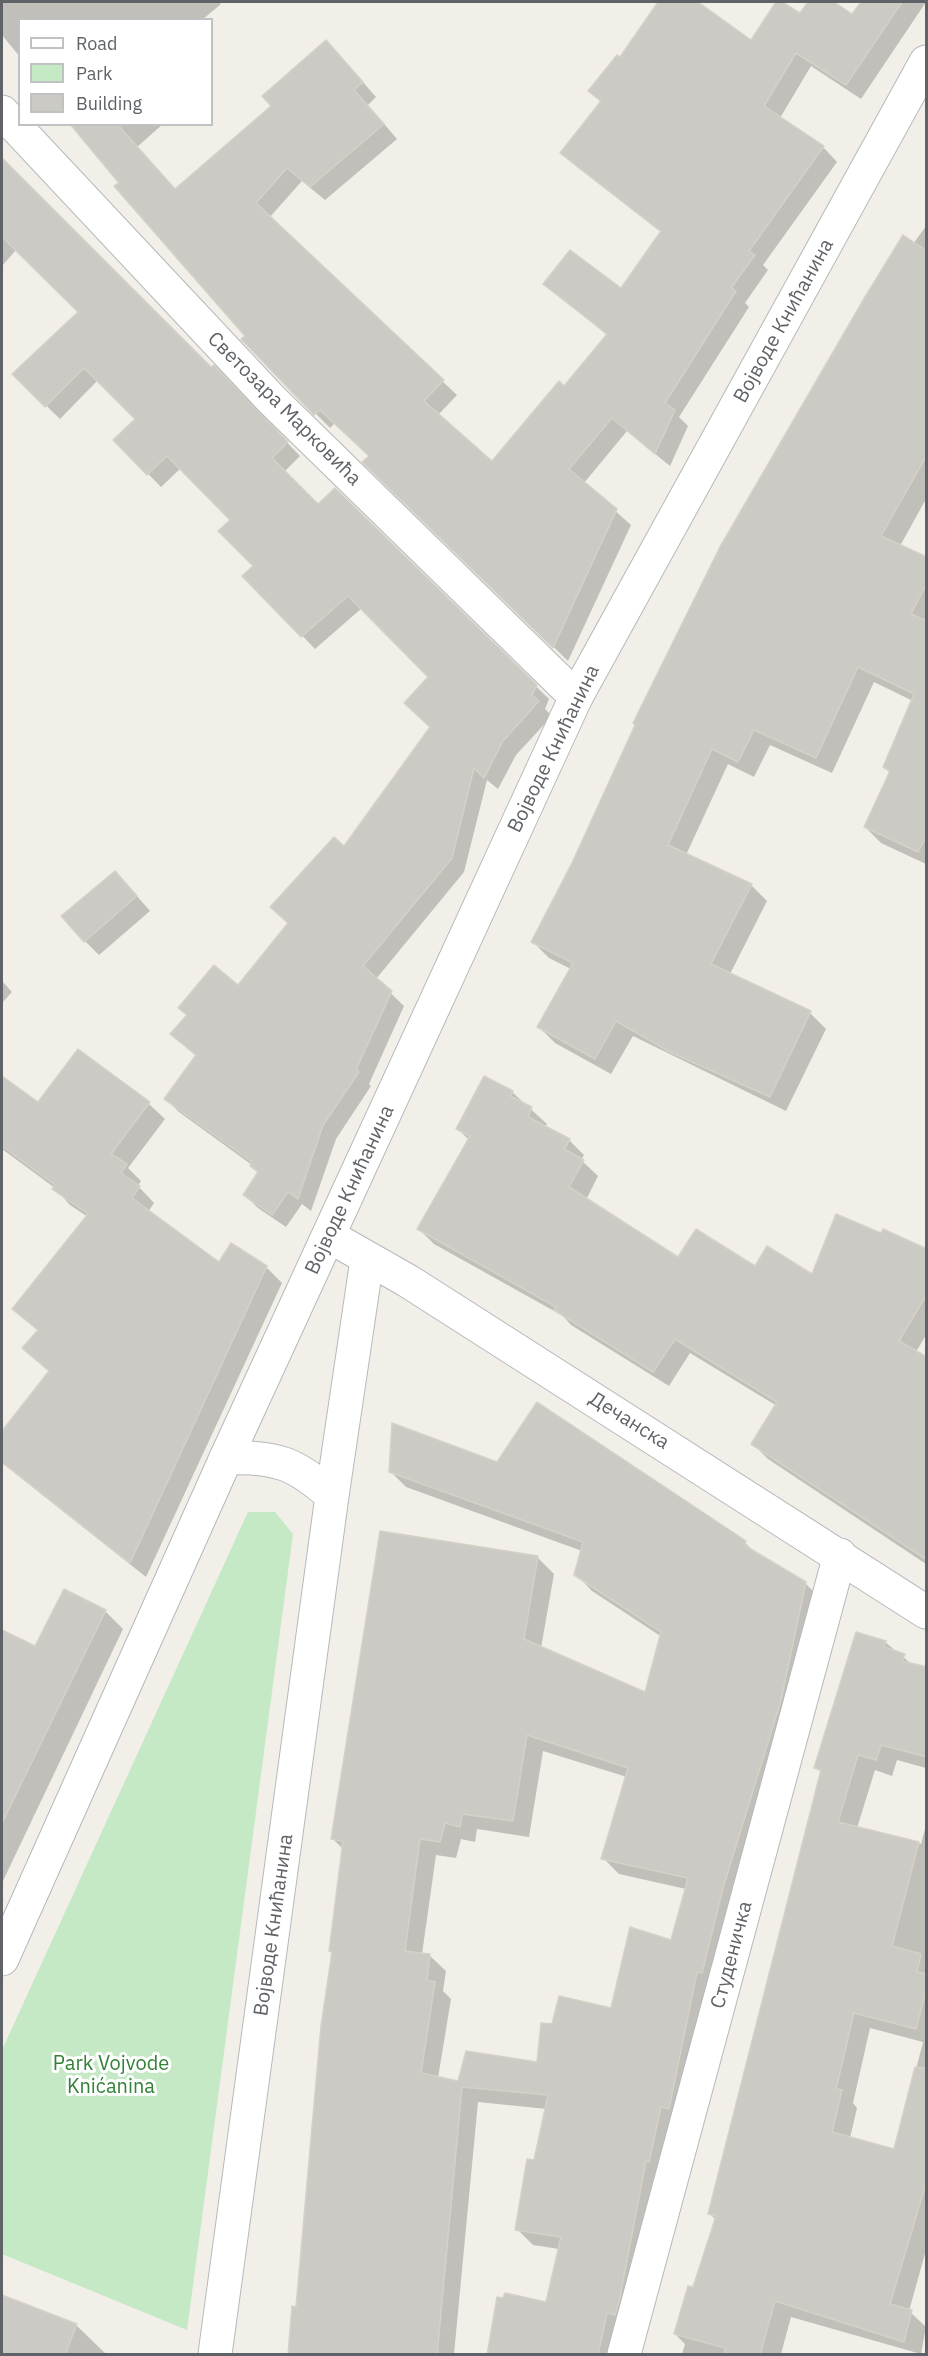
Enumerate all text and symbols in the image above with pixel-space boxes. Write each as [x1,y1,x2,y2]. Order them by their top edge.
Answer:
legend [18,18,213,126]
text: Road [76,32,117,55]
text: Park [76,62,112,85]
text: Building [76,92,142,115]
street label: Војводе Книћанина [729,235,839,407]
street label: Светозара Марковића [202,327,366,491]
street label: Војводе Книћанина [503,661,605,837]
street label: Војводе Книћанина [300,1102,400,1278]
street label: Дечанска [584,1387,674,1455]
street label: Војводе Книћанина [249,1832,299,2018]
street label: Студеничка [706,1899,758,2011]
park label: Park Vojvode Knićanina [53,2052,169,2099]

